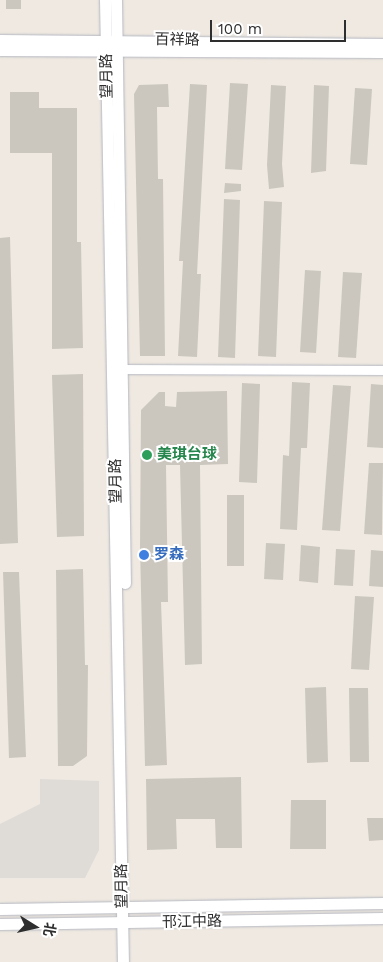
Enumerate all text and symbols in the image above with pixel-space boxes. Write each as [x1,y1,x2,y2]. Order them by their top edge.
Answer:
scale bar [213,10,349,42]
text: 100 m [218,20,262,38]
street label: 百祥路 [154,31,200,49]
street label: 望月路 [98,53,116,99]
place label: 美琪台球 [157,446,217,464]
marker: 美琪台球 [141,449,153,461]
street label: 望月路 [107,458,125,504]
place label: 罗森 [154,546,184,564]
marker: 罗森 [138,549,150,561]
street label: 望月路 [113,863,131,909]
north arrow [10,902,60,952]
street label: 邗江中路 [162,912,222,932]
text: 北 [41,921,59,938]

